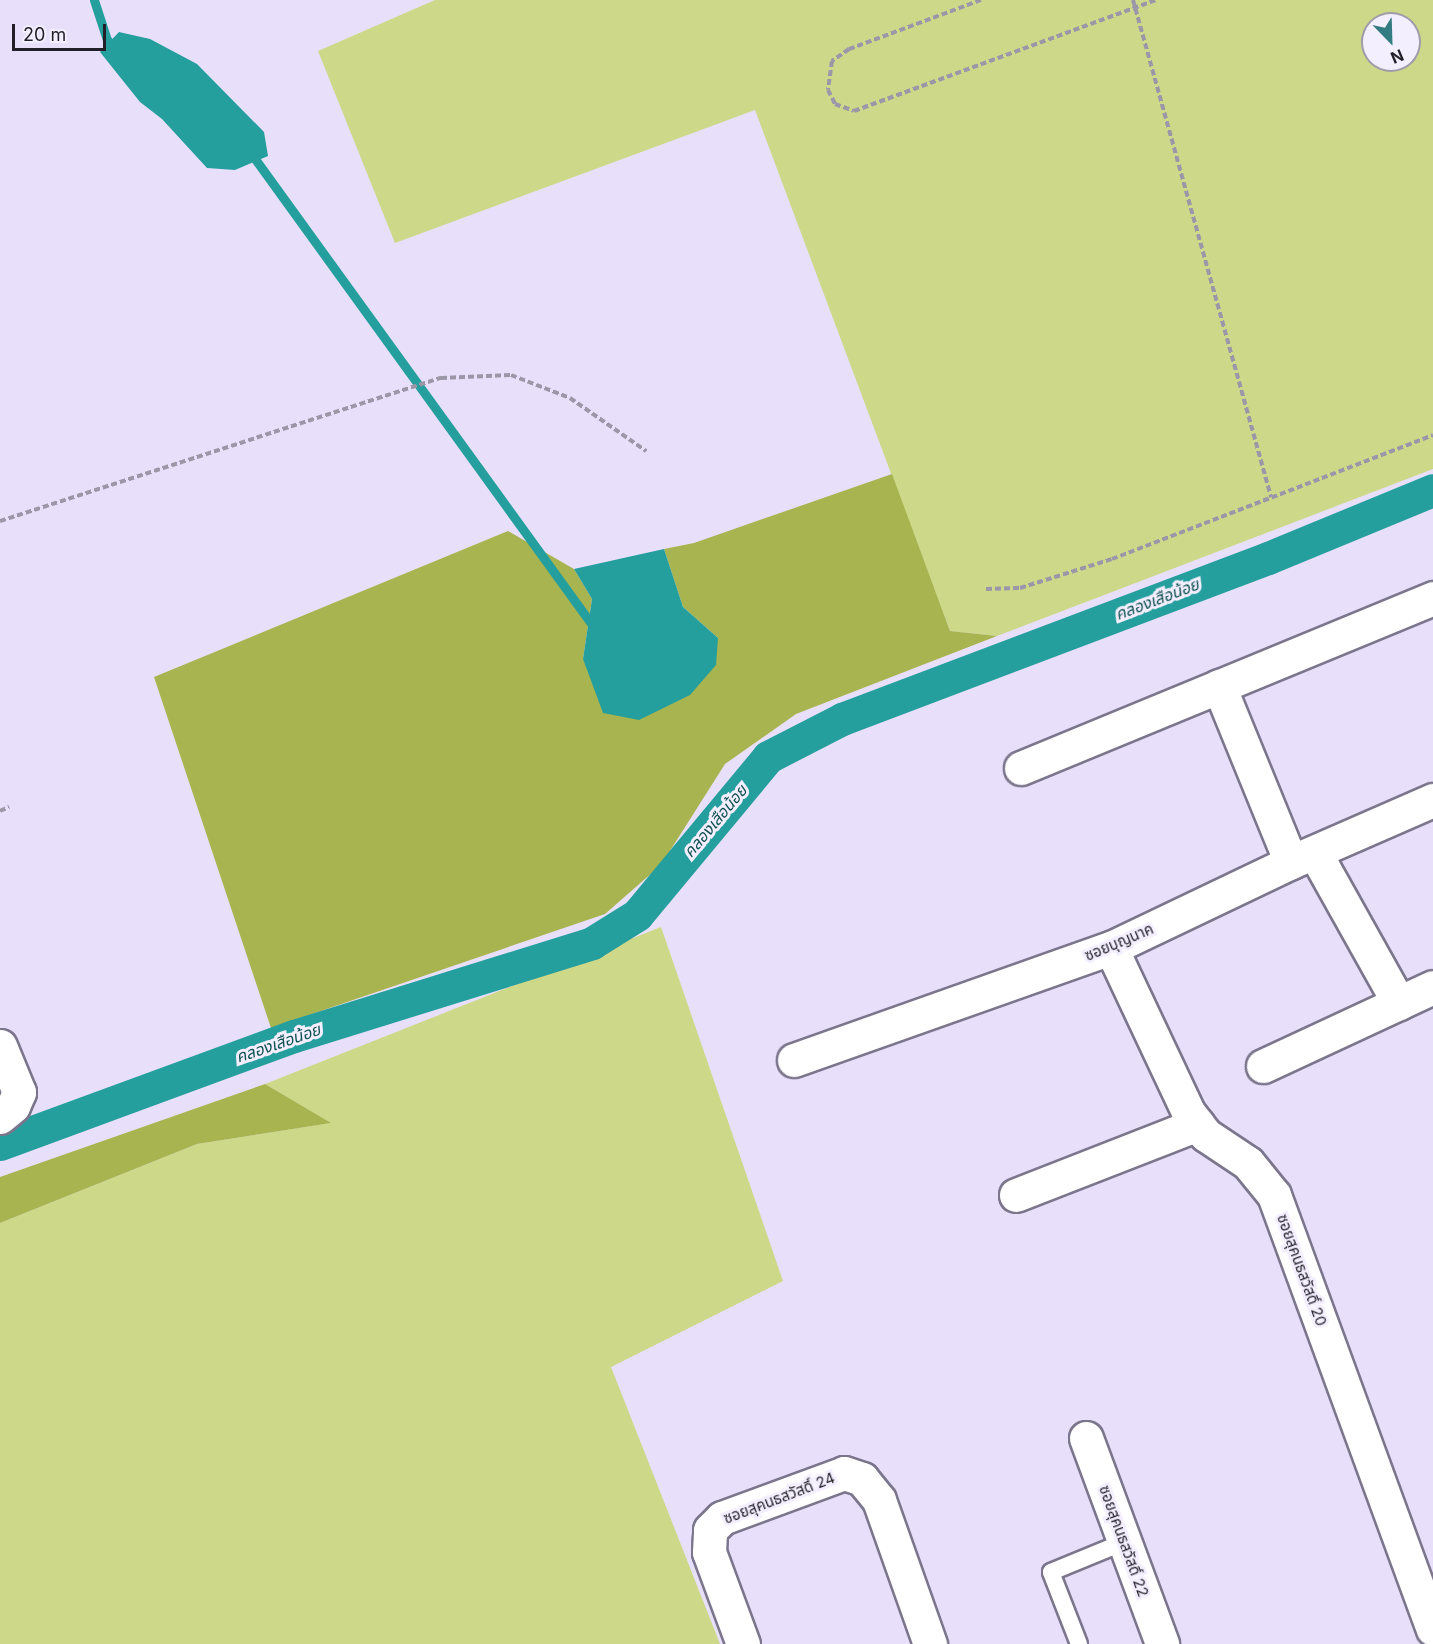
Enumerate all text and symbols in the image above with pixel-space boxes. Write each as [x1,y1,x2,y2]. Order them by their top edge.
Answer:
scale bar [15,12,110,50]
north arrow [1361,12,1421,72]
text: 20 m [23,24,66,45]
text: N [1388,45,1407,68]
water label: คลองเสือน้อย [1112,574,1202,624]
water label: คลองเสือน้อย [679,781,751,861]
street label: ซอยบุญนาค [1082,919,1156,965]
water label: คลองเสือน้อย [233,1020,323,1066]
street label: ซอยสุคนธสวัสดิ์ 20 [1273,1212,1331,1328]
street label: ซอยสุคนธสวัสดิ์ 24 [721,1469,837,1527]
street label: ซอยสุคนธสวัสดิ์ 22 [1095,1483,1153,1599]

